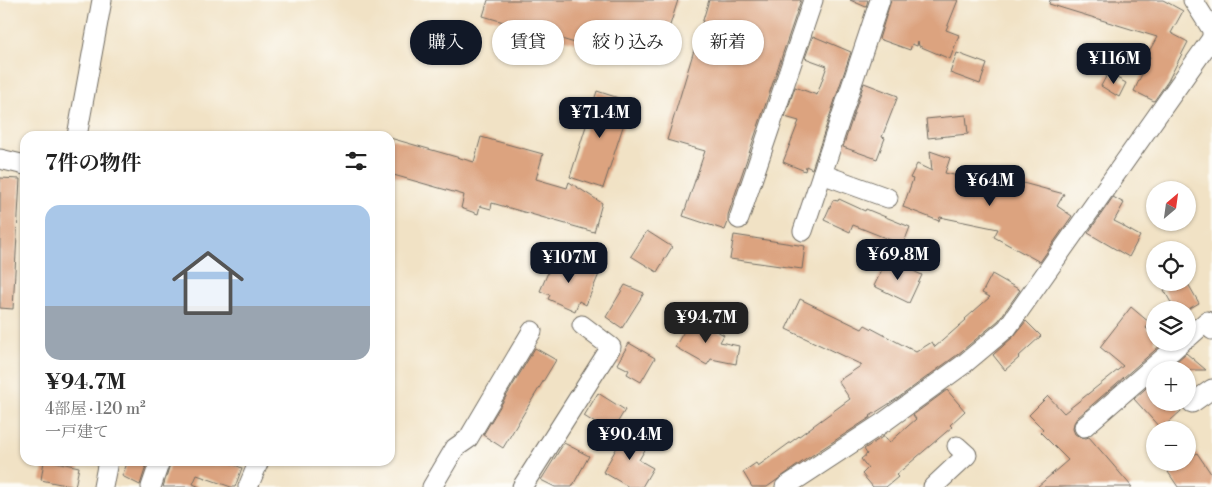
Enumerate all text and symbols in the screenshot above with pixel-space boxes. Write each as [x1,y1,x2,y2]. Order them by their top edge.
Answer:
chip: 購入 [410,20,482,65]
chip: 賃貸 [492,20,564,65]
chip: 絞り込み [574,20,682,65]
chip: 新着 [692,20,764,65]
pin: ¥116M [1079,42,1149,85]
text: ¥116M [1088,49,1140,69]
pin: ¥71.4M [559,96,641,139]
text: ¥71.4M [570,103,630,123]
icon: filters [342,147,370,175]
text: 7件の物件 [45,151,141,177]
pin: ¥64M [960,164,1020,207]
text: ¥64M [966,171,1014,191]
north arrow [1146,181,1196,231]
map controls [1146,181,1196,471]
icon: home [163,238,253,328]
pin: ¥69.8M [857,238,939,281]
button: locate [1146,241,1196,291]
pin: ¥107M [534,242,604,284]
text: ¥69.8M [867,245,929,265]
text: ¥107M [541,248,597,268]
button: layers [1146,301,1196,351]
pin: ¥94.7M [665,302,747,344]
text: ¥94.7M [675,308,737,328]
button: + [1146,361,1196,411]
text: ¥94.7M [45,370,126,396]
text: 4部屋 · 120 m² [45,399,146,419]
pin: ¥90.4M [589,418,671,461]
button: − [1146,421,1196,471]
text: 一戸建て [45,422,109,442]
text: ¥90.4M [598,425,662,445]

